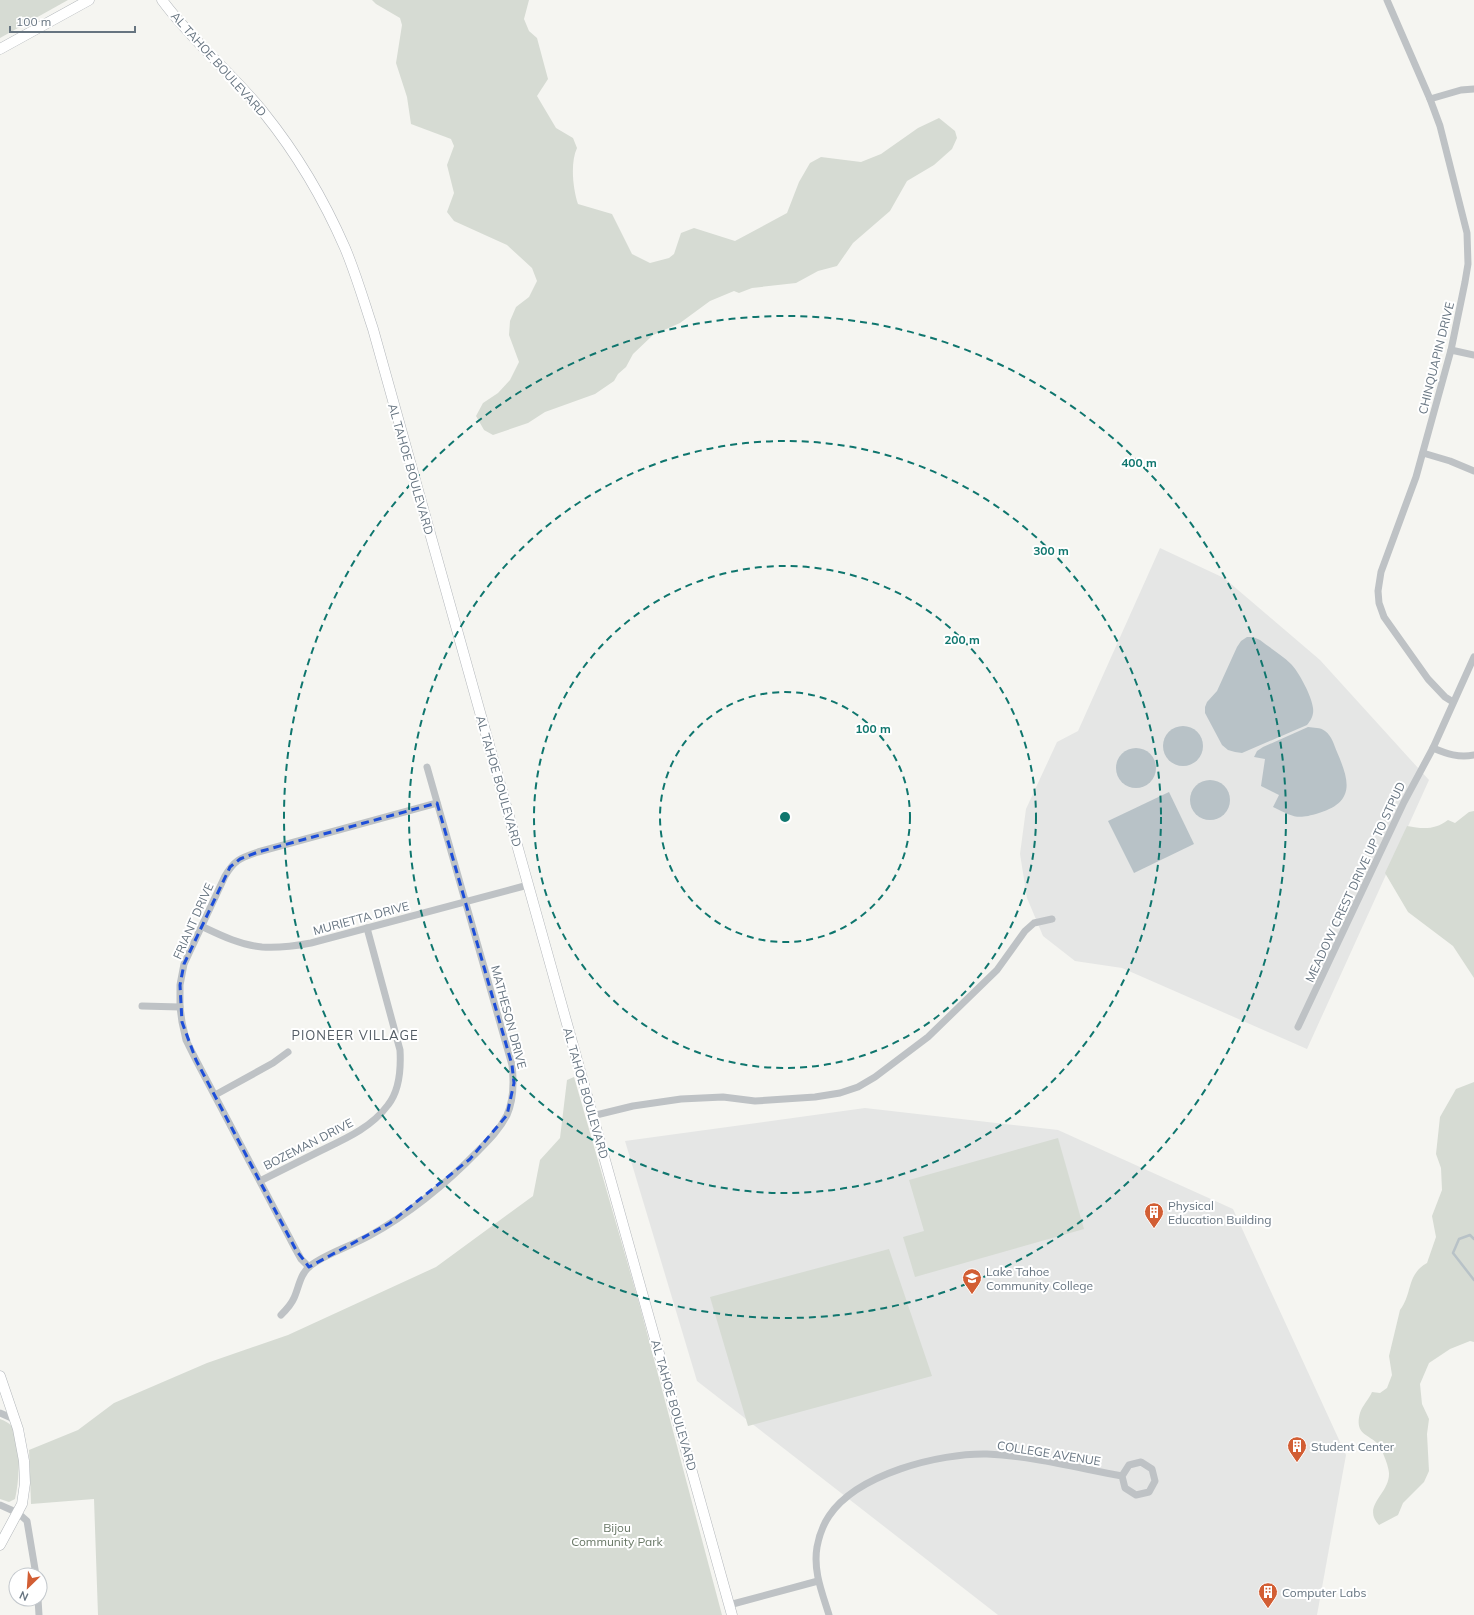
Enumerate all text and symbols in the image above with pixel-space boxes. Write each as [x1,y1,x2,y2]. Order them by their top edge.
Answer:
scale bar [10,8,135,34]
street label: AL TAHOE BOULEVARD [168,9,270,120]
text: 100 m [16,14,51,29]
street label: CHINQUAPIN DRIVE [1415,300,1457,416]
street label: AL TAHOE BOULEVARD [385,402,437,536]
text: 400 m [1121,455,1157,470]
text: 300 m [1033,543,1069,558]
text: 200 m [944,632,980,647]
street label: AL TAHOE BOULEVARD [473,714,525,848]
text: 100 m [855,721,891,736]
street label: MEADOW CREST DRIVE UP TO STPUD [1302,779,1408,985]
centre of rings [778,810,792,824]
street label: FRIANT DRIVE [169,880,217,962]
street label: MURIETTA DRIVE [311,898,411,938]
street label: MATHESON DRIVE [488,964,530,1070]
street label: AL TAHOE BOULEVARD [560,1026,612,1160]
district label: PIONEER VILLAGE [291,1027,419,1043]
street label: BOZEMAN DRIVE [261,1115,355,1173]
place label: Physical Education Building [1168,1198,1271,1227]
building icon: Physical Education Building [1143,1201,1165,1229]
place label: Lake Tahoe Community College [986,1264,1093,1293]
school or university icon: Lake Tahoe Community College [961,1267,983,1295]
street label: AL TAHOE BOULEVARD [648,1338,700,1472]
building icon: Student Center [1286,1435,1308,1463]
street label: COLLEGE AVENUE [996,1437,1102,1469]
place label: Student Center [1311,1439,1395,1454]
park label: Bijou Community Park [571,1520,664,1549]
north arrow [8,1567,48,1607]
building icon: Computer Labs [1257,1581,1279,1609]
place label: Computer Labs [1282,1585,1366,1600]
text: N [17,1588,30,1604]

